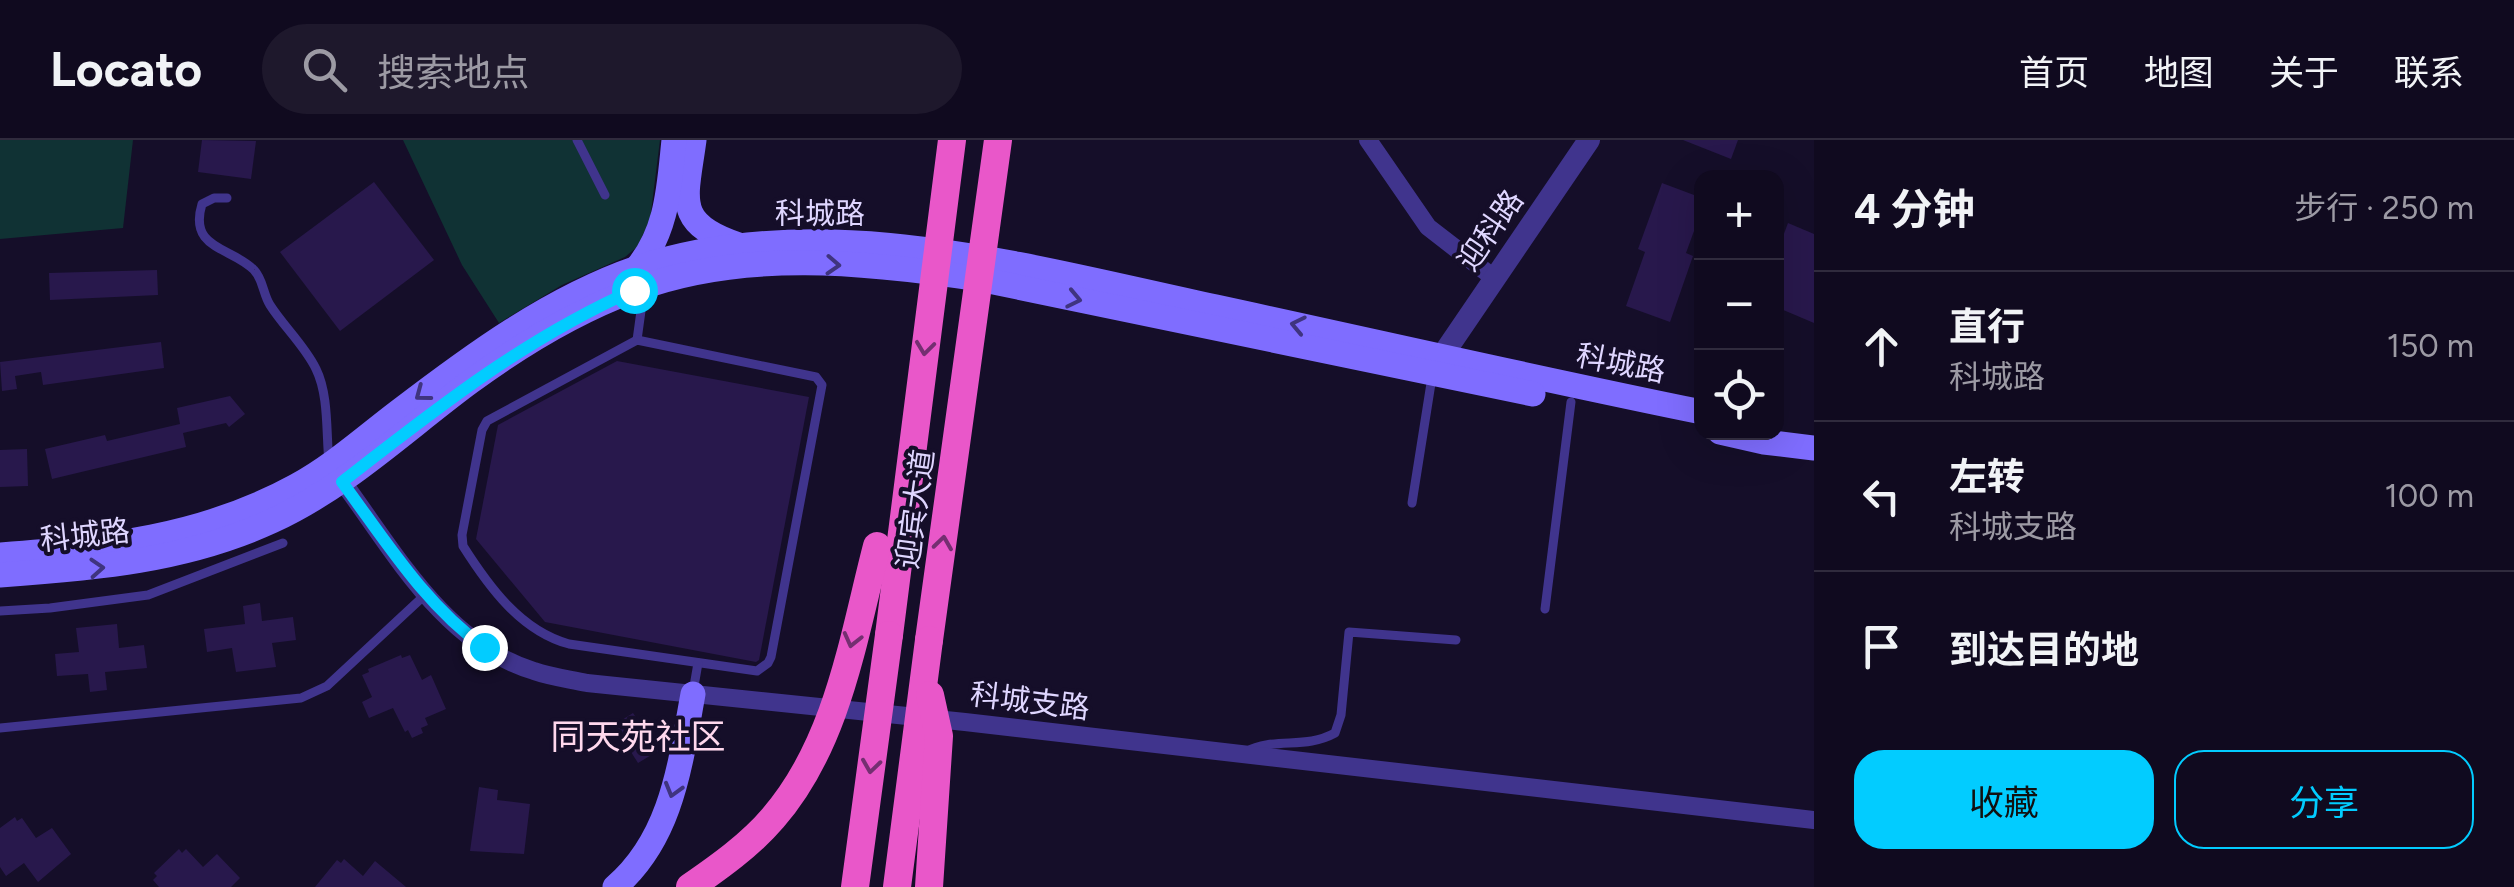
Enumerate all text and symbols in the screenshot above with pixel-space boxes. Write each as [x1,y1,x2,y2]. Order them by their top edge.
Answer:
search box [262,24,962,114]
text: Locato [50,40,202,98]
icon: search [297,42,352,97]
text: 搜索地点 [377,50,529,96]
text: 首页 [2019,52,2089,94]
text: 地图 [2144,52,2214,94]
text: 关于 [2269,52,2339,94]
text: 联系 [2394,52,2464,94]
map controls [1694,170,1784,440]
button: + [1694,170,1784,260]
street label: 迎科路 [1449,183,1531,277]
text: 4 分钟 [1854,184,1975,235]
text: 步行 · 250 m [2294,189,2474,227]
street label: 科城路 [775,195,865,232]
one-way arrow [826,254,842,275]
button: − [1694,260,1784,350]
route start [612,268,658,314]
one-way arrow [1065,287,1082,308]
text: 直行 [1949,304,2025,350]
one-way arrow [1290,316,1307,337]
icon: ahead [1854,319,1909,374]
text: 150 m [2387,327,2474,365]
street label: 科城路 [1573,336,1669,390]
one-way arrow [915,340,936,356]
button: locate [1694,350,1784,440]
text: 科城路 [1949,358,2045,396]
one-way arrow [416,382,434,399]
street label: 迎宾大道 [888,447,942,571]
text: 左转 [1949,454,2025,500]
icon: left [1854,469,1909,524]
text: 100 m [2385,477,2474,515]
text: 科城支路 [1949,508,2077,546]
street label: 科城路 [38,512,132,558]
one-way arrow [931,535,952,552]
one-way arrow [90,558,106,579]
icon: arrive [1854,619,1909,674]
route end [462,625,508,671]
text: 到达目的地 [1949,627,2139,673]
one-way arrow [843,631,864,648]
street label: 科城支路 [968,675,1092,727]
district label: 同天苑社区 [550,716,726,758]
button: 收藏 [1854,750,2154,849]
button: 分享 [2174,750,2474,849]
one-way arrow [862,758,883,775]
one-way arrow [664,781,685,798]

